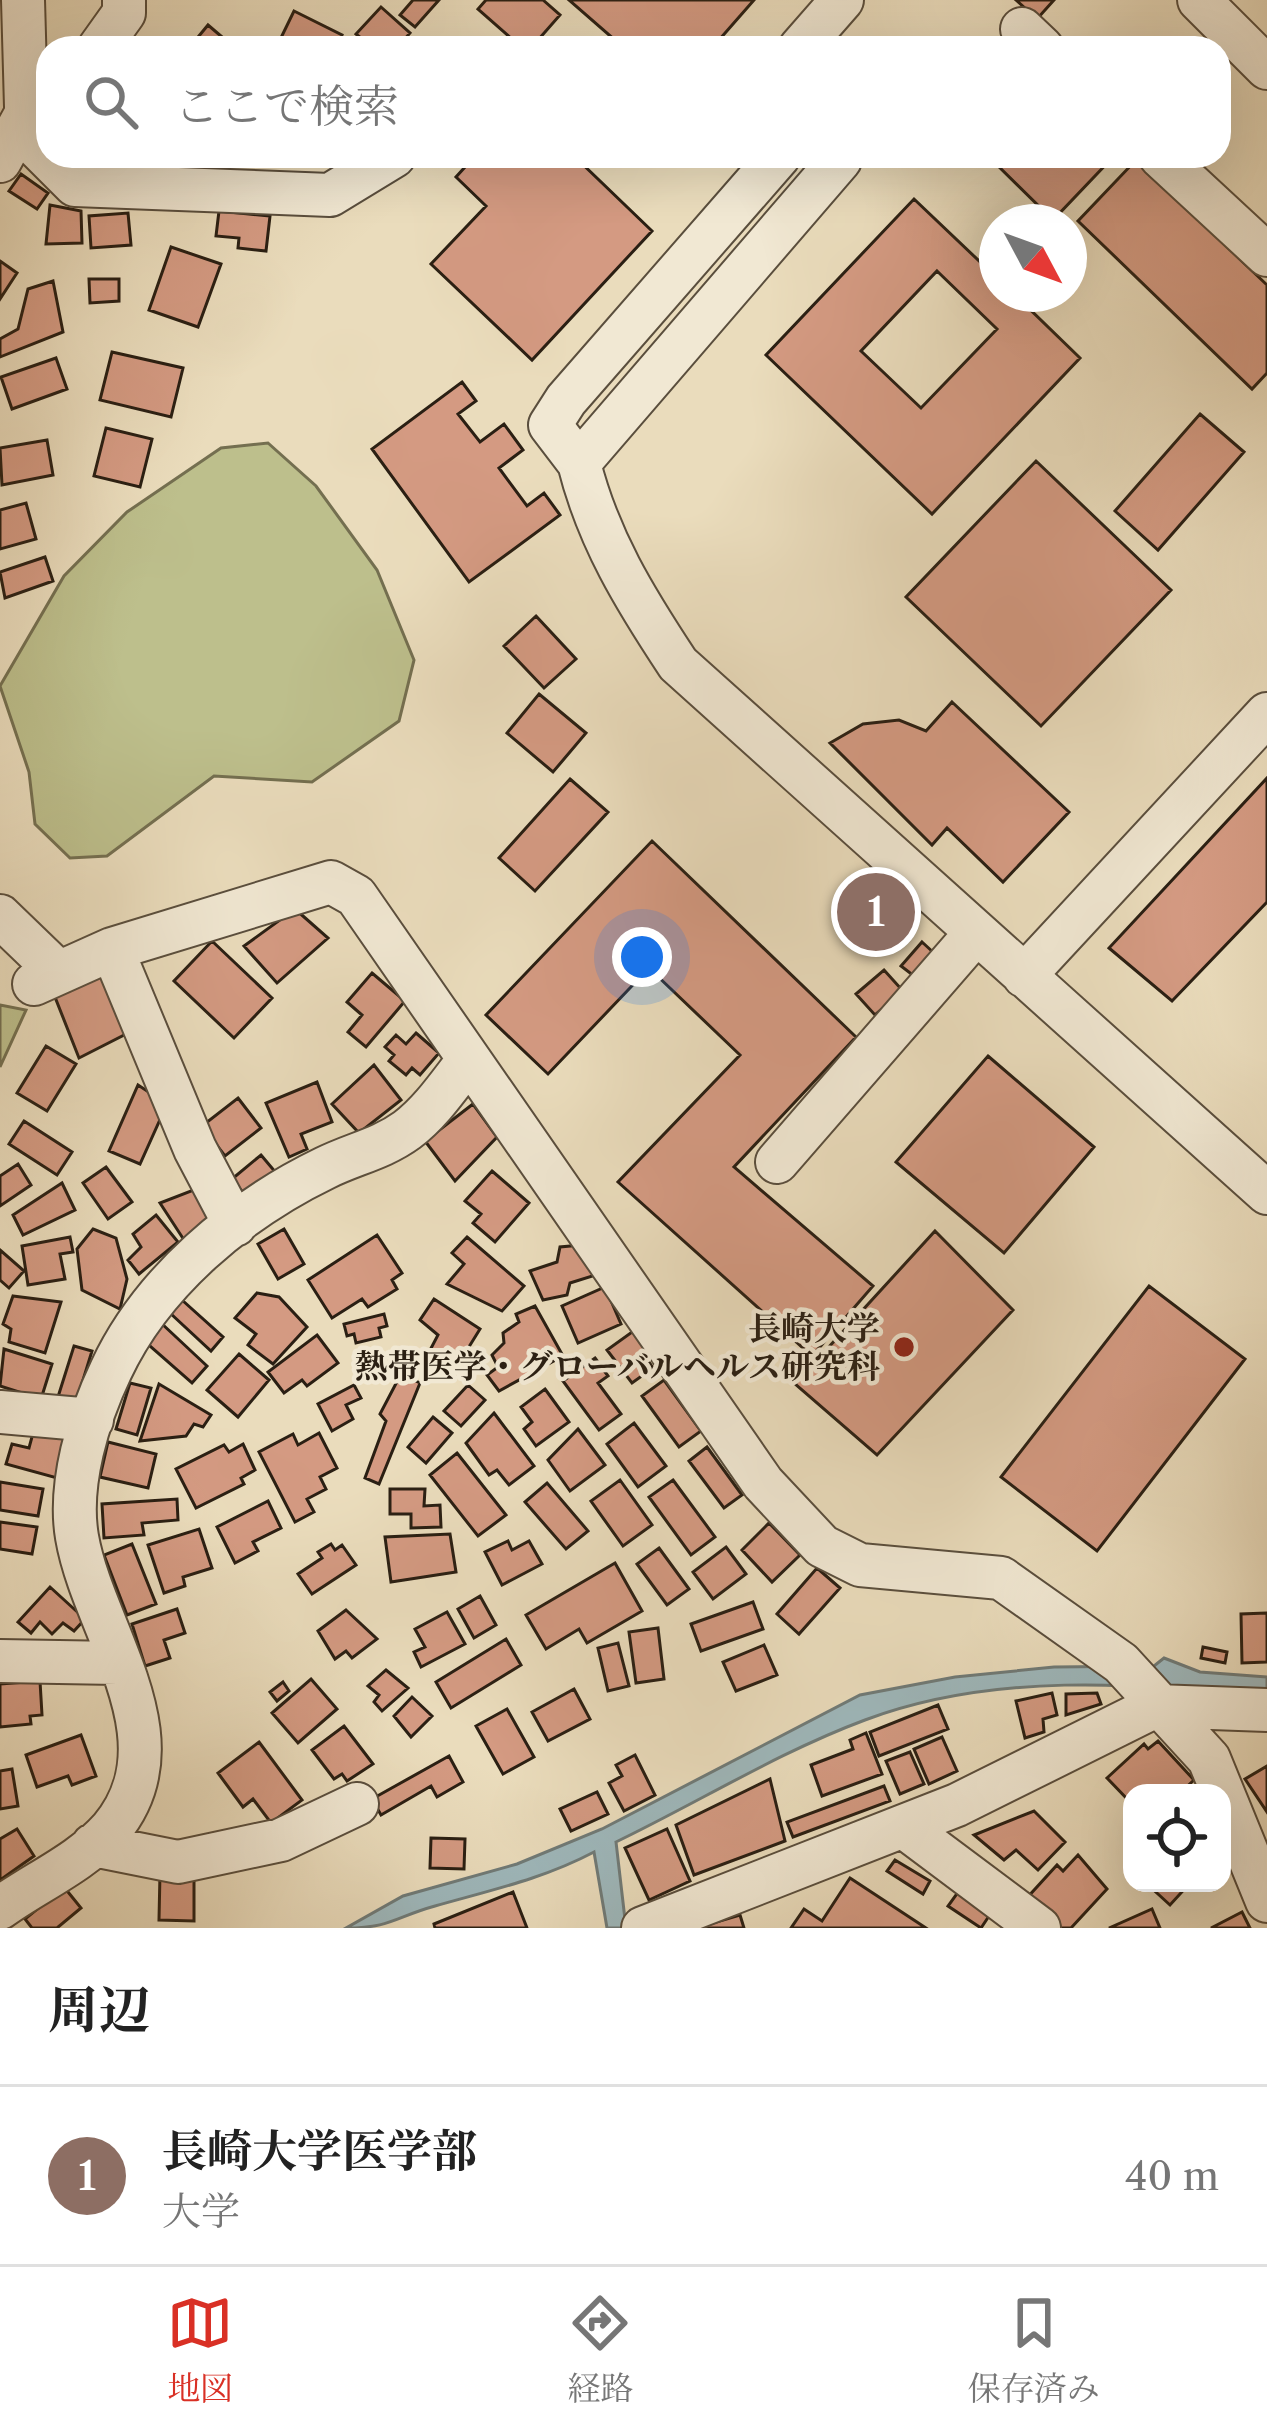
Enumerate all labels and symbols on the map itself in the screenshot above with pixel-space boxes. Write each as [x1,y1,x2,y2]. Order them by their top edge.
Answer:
north arrow [979,204,1087,312]
pin: 1 [837,867,915,957]
your location [612,927,672,987]
place label: 長崎大学 熱帯医学・グローバルヘルス研究科 [355,1308,880,1387]
marker: 長崎大学 熱帯医学・グローバルヘルス研究科 [891,1334,917,1360]

